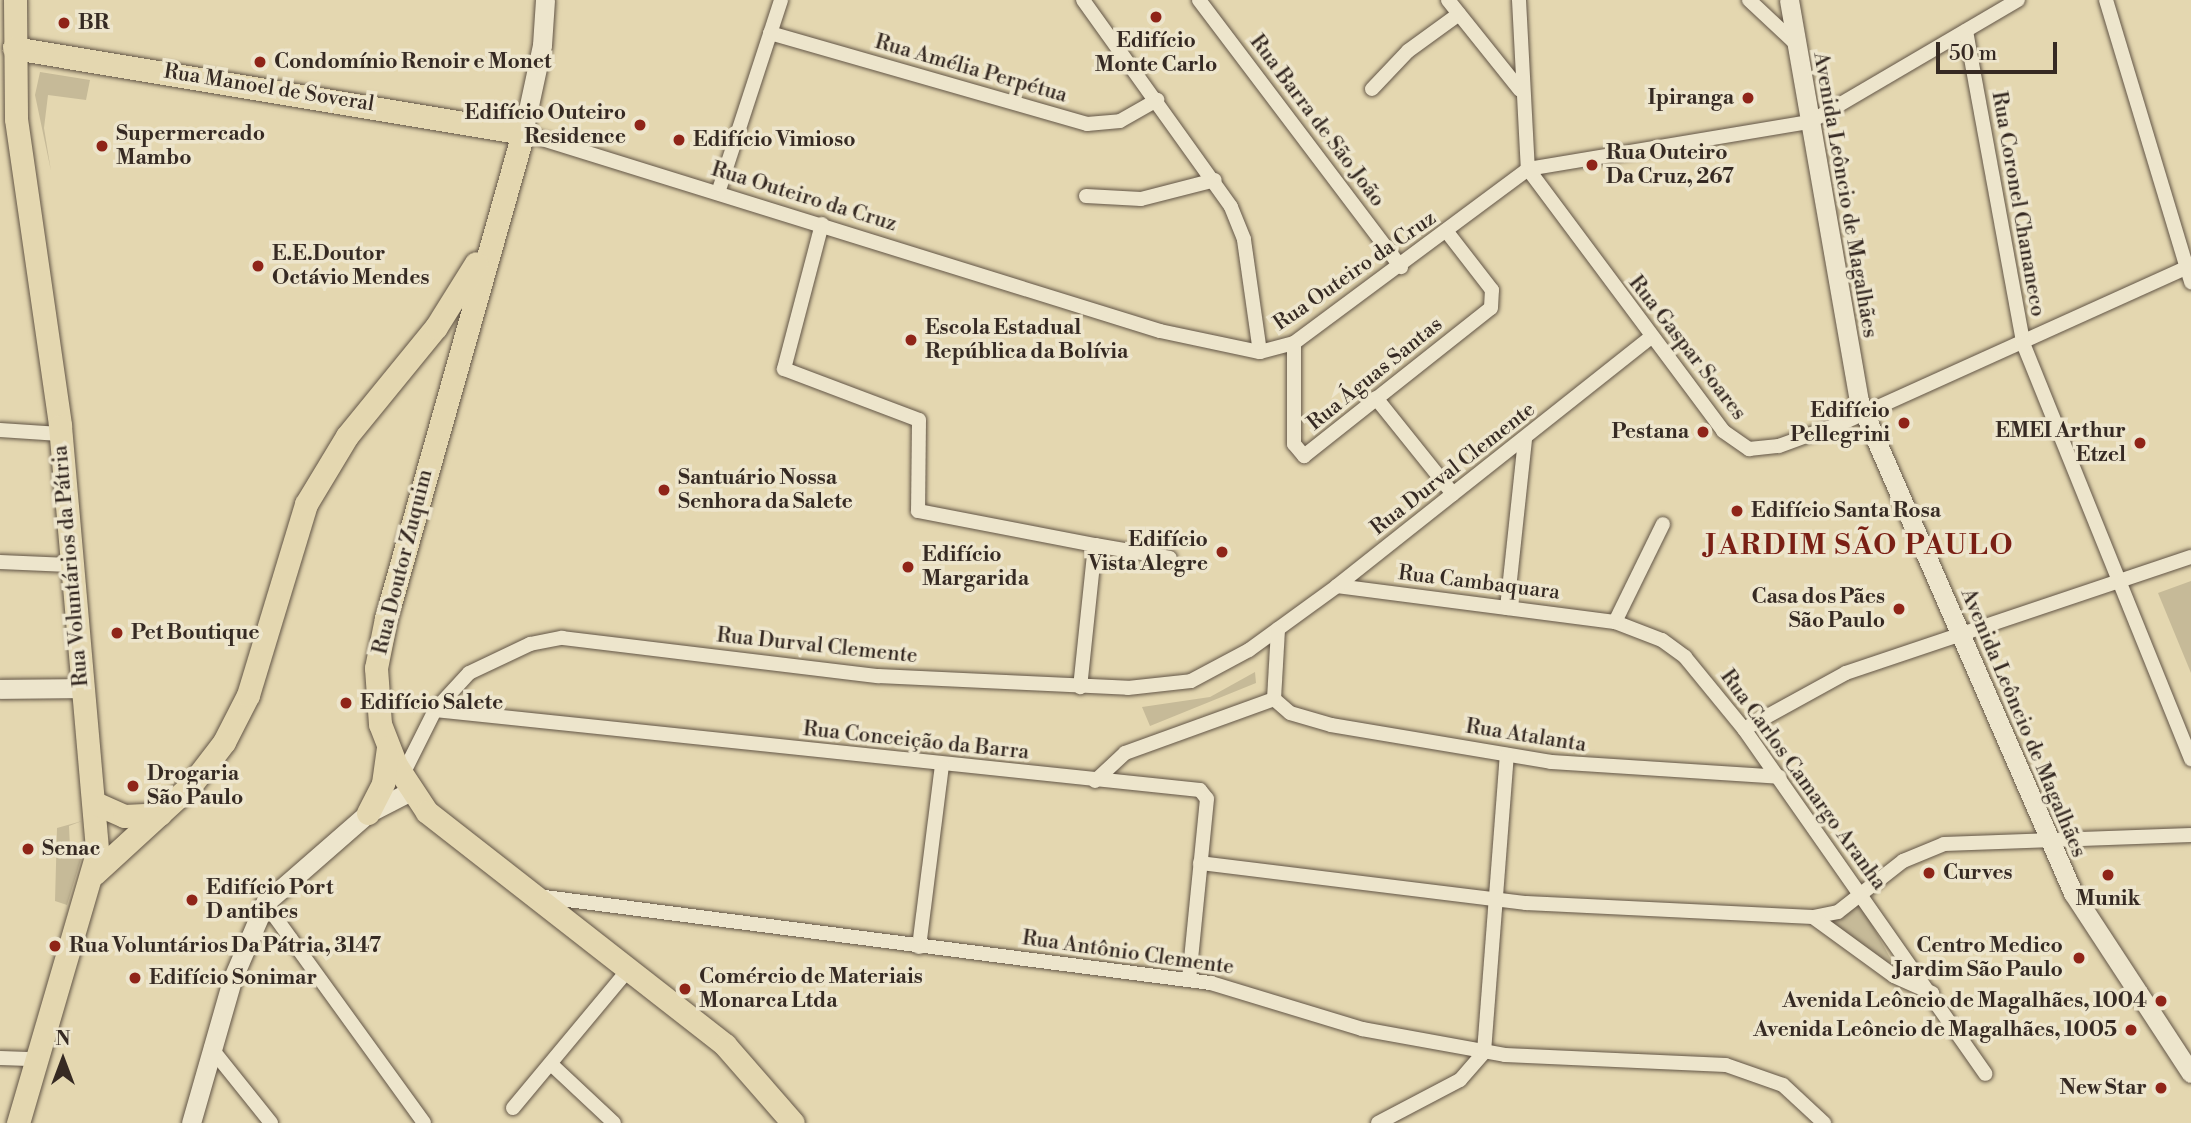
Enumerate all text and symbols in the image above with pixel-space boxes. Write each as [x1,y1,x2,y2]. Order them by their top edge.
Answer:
marker: Edifício Monte Carlo [1148,9,1164,25]
place label: BR [78,10,109,36]
marker: BR [56,15,72,31]
place label: Edifício Monte Carlo [1095,28,1217,78]
scale bar [1939,28,2060,72]
street label: Rua Amélia Perpétua [872,29,1070,109]
street label: Rua Barra de São João [1244,30,1390,212]
text: 50 m [1949,41,1997,67]
place label: Condomínio Renoir e Monet [274,49,551,75]
street label: Avenida Leôncio de Magalhães [1807,50,1883,340]
marker: Condomínio Renoir e Monet [252,54,268,70]
street label: Rua Manoel de Soveral [162,59,376,117]
place label: Ipiranga [1648,85,1734,111]
street label: Rua Coronel Chananeco [1986,89,2050,319]
marker: Ipiranga [1740,90,1756,106]
place label: Edifício Outeiro Residence [465,100,626,150]
marker: Edifício Outeiro Residence [632,117,648,133]
place label: Supermercado Mambo [116,121,265,171]
place label: Edifício Vimioso [693,127,856,153]
marker: Edifício Vimioso [671,132,687,148]
marker: Supermercado Mambo [94,138,110,154]
place label: Rua Outeiro Da Cruz, 267 [1606,140,1734,190]
street label: Rua Outeiro da Cruz [708,157,900,237]
marker: Rua Outeiro Da Cruz, 267 [1584,157,1600,173]
street label: Rua Outeiro da Cruz [1269,205,1441,337]
place label: E.E.Doutor Octávio Mendes [272,241,429,291]
marker: E.E.Doutor Octávio Mendes [250,258,266,274]
street label: Rua Gaspar Soares [1623,271,1751,425]
street label: Rua Águas Santas [1302,312,1448,436]
place label: Escola Estadual República da Bolívia [925,315,1128,365]
marker: Escola Estadual República da Bolívia [903,332,919,348]
street label: Rua Durval Clemente [1366,397,1540,541]
place label: Edifício Pellegrini [1790,398,1890,448]
marker: Edifício Pellegrini [1896,415,1912,431]
place label: EMEI Arthur Etzel [1995,418,2126,468]
place label: Pestana [1611,419,1689,445]
marker: Pestana [1695,424,1711,440]
marker: EMEI Arthur Etzel [2132,435,2148,451]
street label: Rua Voluntários da Pátria [48,444,94,688]
place label: Santuário Nossa Senhora da Salete [678,465,853,515]
street label: Rua Doutor Zuquim [368,467,438,657]
marker: Santuário Nossa Senhora da Salete [656,482,672,498]
place label: Edifício Santa Rosa [1751,498,1941,524]
marker: Edifício Santa Rosa [1729,503,1745,519]
place label: Edifício Vista Alegre [1088,527,1208,577]
district label: JARDIM SÃO PAULO [1707,529,2013,563]
place label: Edifício Margarida [922,542,1029,592]
marker: Edifício Vista Alegre [1214,544,1230,560]
marker: Edifício Margarida [900,559,916,575]
street label: Rua Cambaquara [1397,561,1561,605]
place label: Casa dos Pães São Paulo [1752,584,1885,634]
street label: Avenida Leôncio de Magalhães [1955,585,2091,861]
marker: Casa dos Pães São Paulo [1891,601,1907,617]
place label: Pet Boutique [131,620,260,646]
street label: Rua Durval Clemente [715,623,919,669]
marker: Pet Boutique [109,625,125,641]
street label: Rua Carlos Camargo Aranha [1715,665,1891,895]
place label: Edifício Salete [360,690,503,716]
marker: Edifício Salete [338,695,354,711]
street label: Rua Atalanta [1464,714,1588,758]
street label: Rua Conceição da Barra [802,717,1030,765]
place label: Drogaria São Paulo [147,761,243,811]
marker: Drogaria São Paulo [125,778,141,794]
place label: Senac [42,836,100,862]
marker: Senac [20,841,36,857]
place label: Curves [1943,860,2013,886]
marker: Curves [1921,865,1937,881]
marker: Munik [2100,867,2116,883]
place label: Edifício Port D antibes [206,875,333,925]
place label: Munik [2076,886,2140,912]
marker: Edifício Port D antibes [184,892,200,908]
street label: Rua Antônio Clemente [1021,926,1235,980]
place label: Rua Voluntários Da Pátria, 3147 [69,933,381,959]
place label: Centro Medico Jardim São Paulo [1894,933,2063,983]
marker: Rua Voluntários Da Pátria, 3147 [47,938,63,954]
marker: Centro Medico Jardim São Paulo [2069,948,2089,968]
place label: Comércio de Materiais Monarca Ltda [699,964,923,1014]
place label: Edifício Sonimar [149,965,317,991]
marker: Edifício Sonimar [127,970,143,986]
marker: Comércio de Materiais Monarca Ltda [677,981,693,997]
place label: Avenida Leôncio de Magalhães, 1004 [1782,988,2147,1014]
marker: Avenida Leôncio de Magalhães, 1004 [2153,993,2169,1009]
place label: Avenida Leôncio de Magalhães, 1005 [1753,1017,2117,1043]
marker: Avenida Leôncio de Magalhães, 1005 [2123,1022,2139,1038]
north arrow [28,1025,98,1095]
text: N [55,1027,71,1051]
place label: New Star [2059,1075,2147,1101]
marker: New Star [2153,1080,2169,1096]

